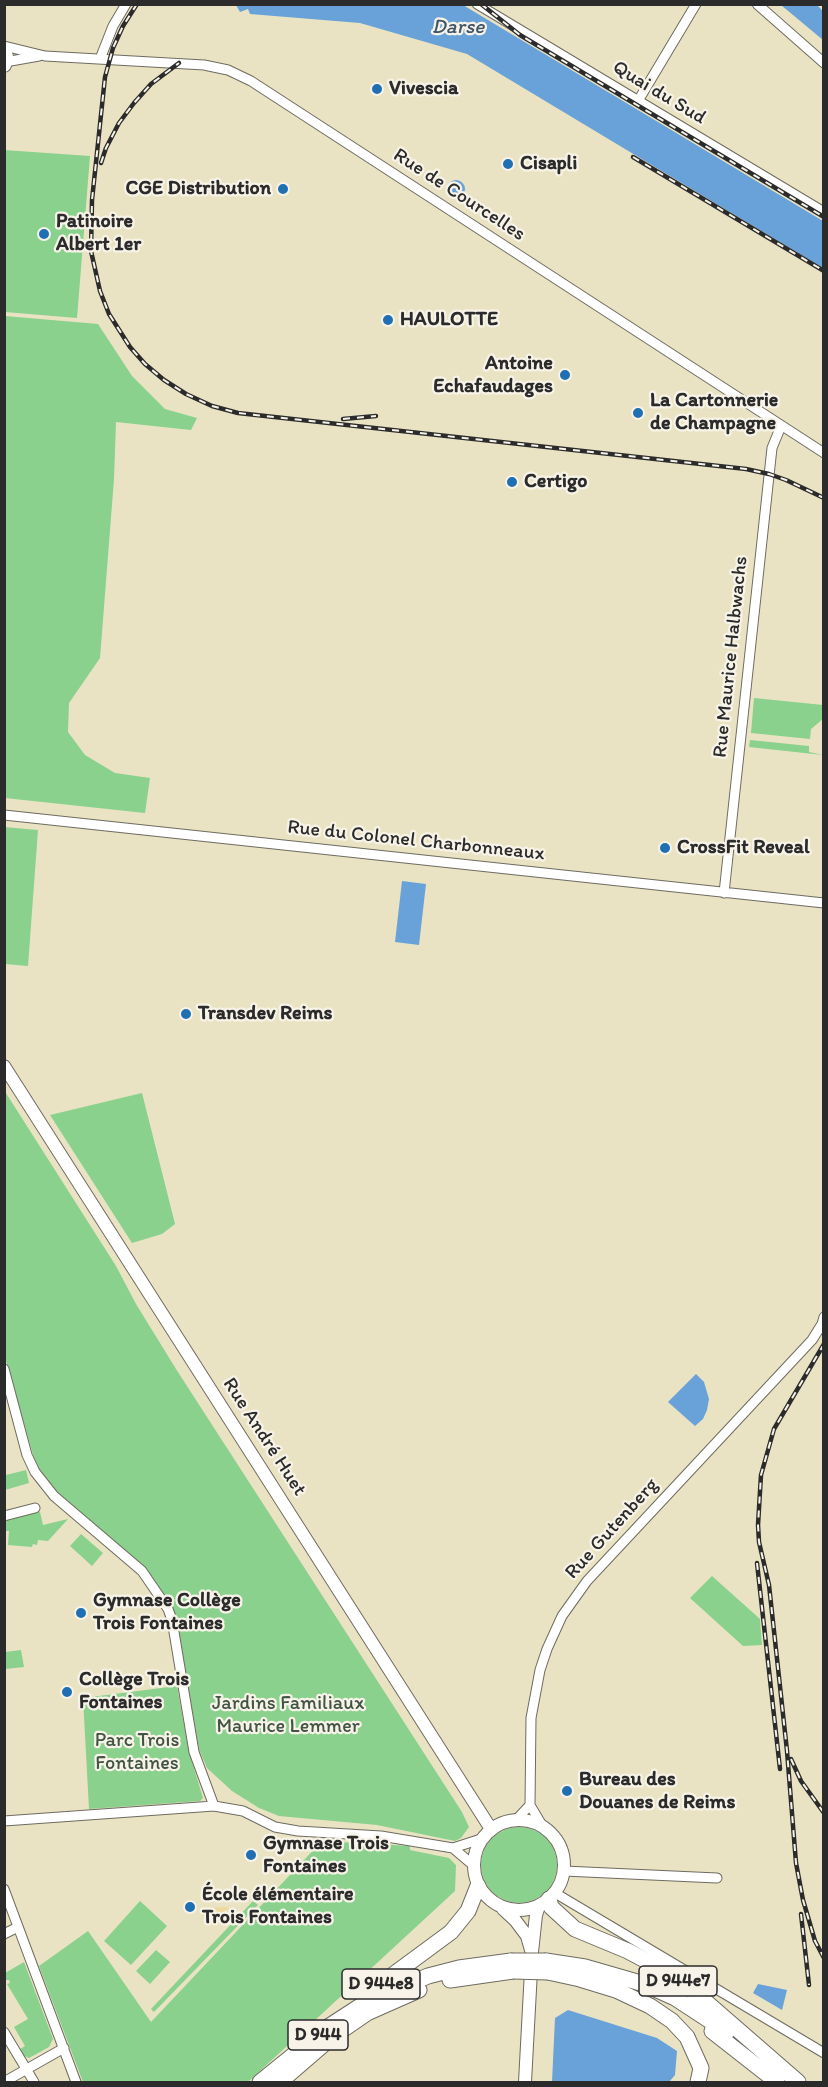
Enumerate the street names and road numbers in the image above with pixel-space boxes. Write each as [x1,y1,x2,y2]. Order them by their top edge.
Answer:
street label: Quai du Sud [608,56,710,130]
street label: Rue de Courcelles [388,143,530,247]
street label: Rue Maurice Halbwachs [708,555,754,759]
street label: Rue du Colonel Charbonneaux [286,816,546,866]
street label: Rue André Huet [217,1374,311,1500]
street label: Rue Gutenberg [560,1473,664,1585]
road number: D 944e7 [639,1966,717,1996]
road number: D 944e8 [342,1969,420,1999]
road number: D 944 [288,2020,348,2050]

